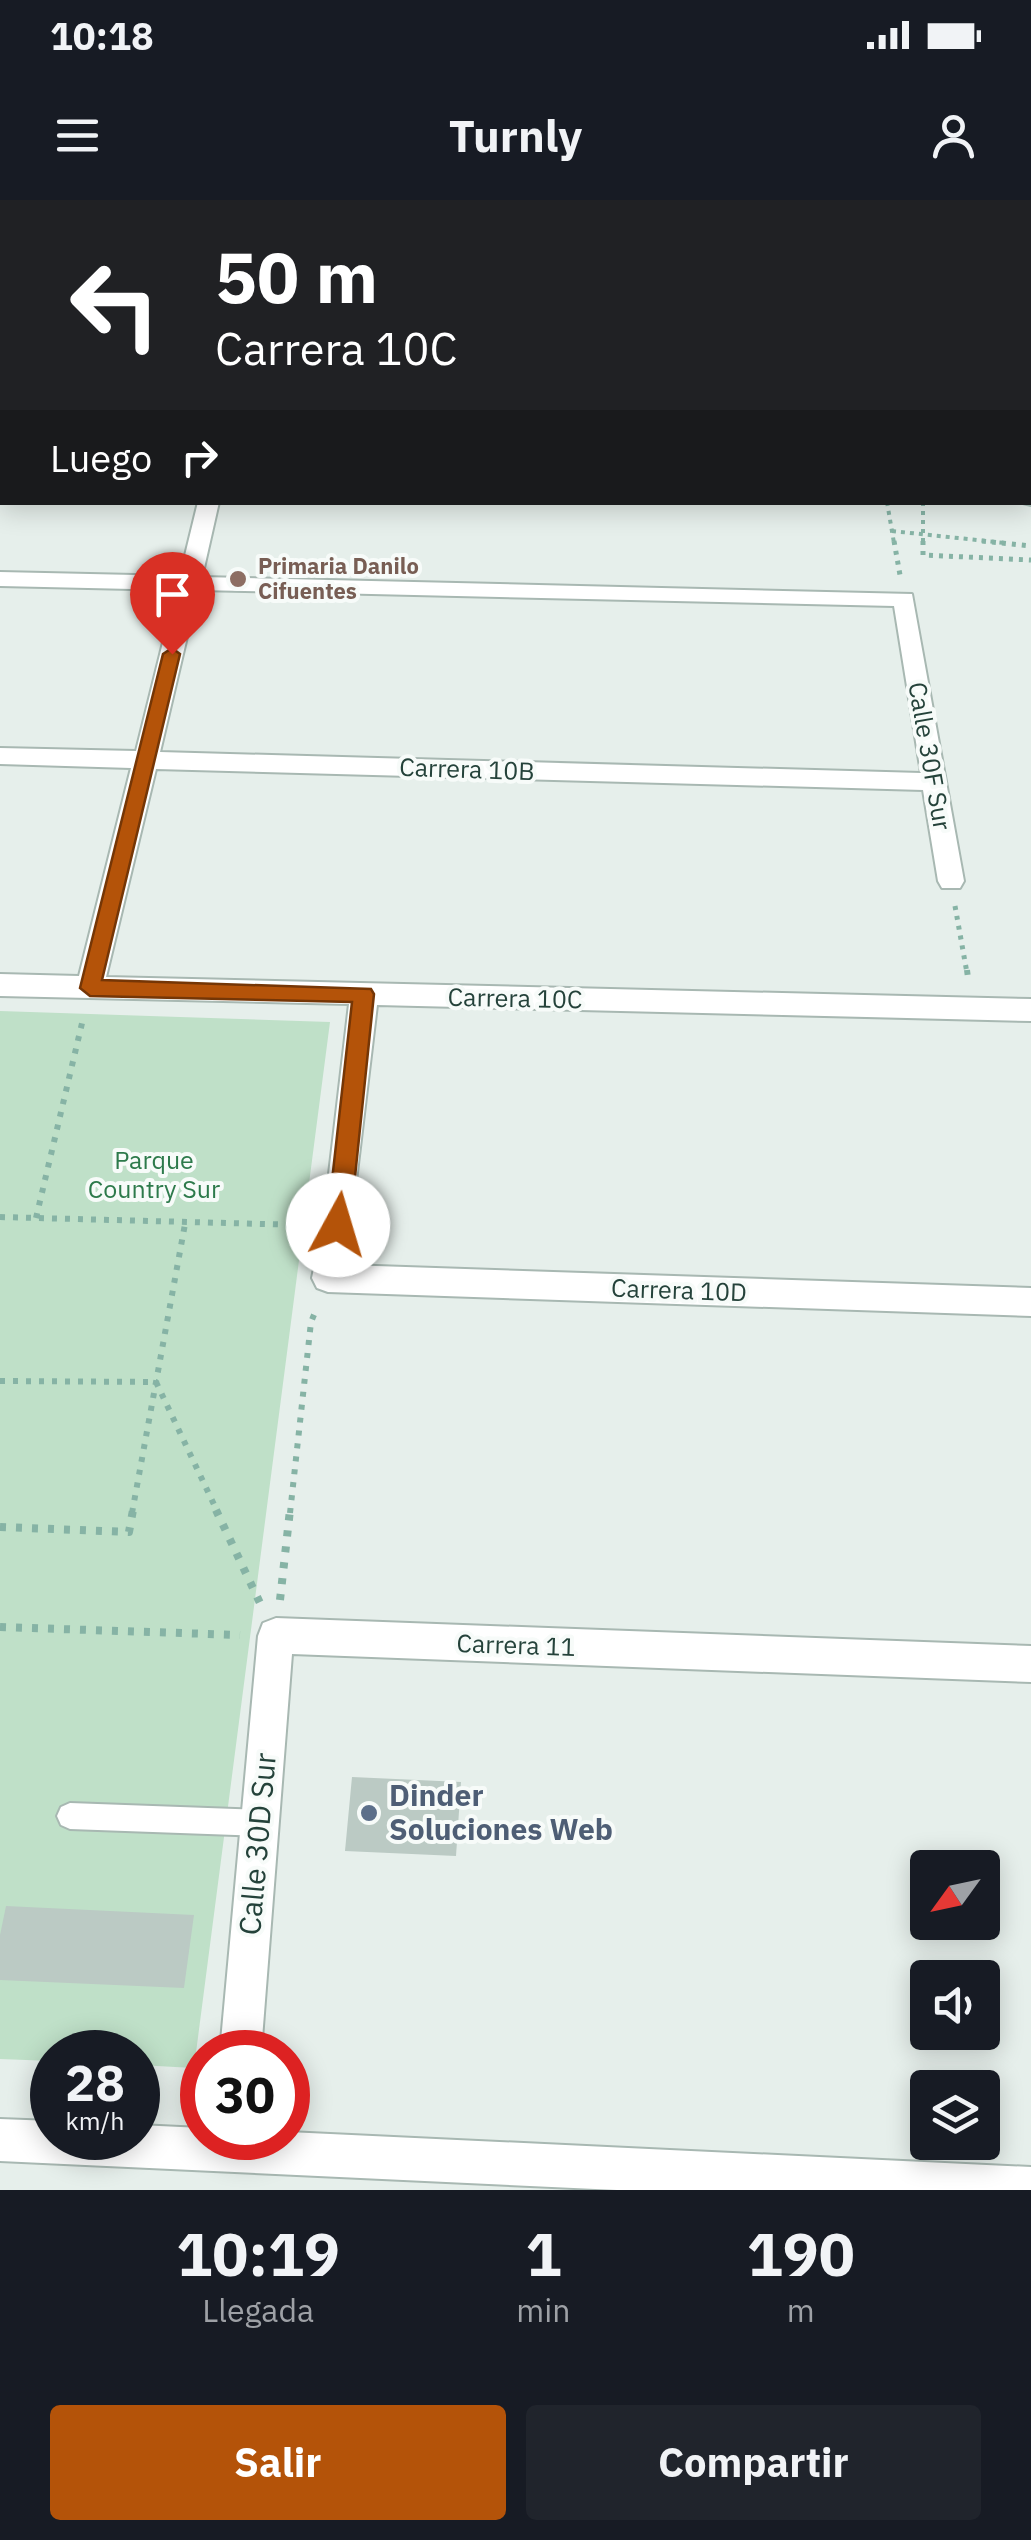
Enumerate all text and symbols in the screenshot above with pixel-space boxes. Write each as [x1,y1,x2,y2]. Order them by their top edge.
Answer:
text: 10:18 [50,11,154,60]
text: Turnly [449,106,582,164]
icon: menu [50,108,105,163]
icon: person [926,108,981,163]
text: 50 m [215,231,378,322]
icon: left [50,240,180,370]
text: Carrera 10C [215,319,457,377]
icon: right [172,430,227,485]
text: Luego [50,433,152,482]
place label: Primaria Danilo Cifuentes [258,551,419,605]
pin [130,552,215,655]
icon: arrive [145,567,200,622]
marker: Primaria Danilo Cifuentes [227,568,249,590]
street label: Calle 30F Sur [901,679,960,833]
street label: Carrera 10B [399,750,535,787]
street label: Carrera 10C [447,980,583,1015]
park label: Parque Country Sur [88,1143,220,1205]
position arrow [286,1173,390,1277]
street label: Carrera 10D [611,1271,748,1308]
street label: Carrera 11 [456,1626,576,1663]
street label: Calle 30D Sur [229,1751,284,1937]
place label: Dinder Soluciones Web [389,1775,613,1848]
marker: Dinder Soluciones Web [358,1802,380,1824]
north arrow [910,1850,1000,1940]
map controls [910,1850,1000,2160]
button: sound [910,1960,1000,2050]
speed limit sign: 30 [180,2030,310,2160]
text: 28 [65,2050,125,2115]
button: layers [910,2070,1000,2160]
text: km/h [66,2104,124,2137]
text: 10:19 [176,2214,340,2293]
text: 1 [525,2214,561,2293]
text: 190 [747,2214,855,2293]
text: Llegada [202,2289,314,2331]
text: min [516,2289,570,2331]
text: m [787,2289,815,2331]
button: Salir [50,2405,506,2520]
button: Compartir [526,2405,981,2520]

